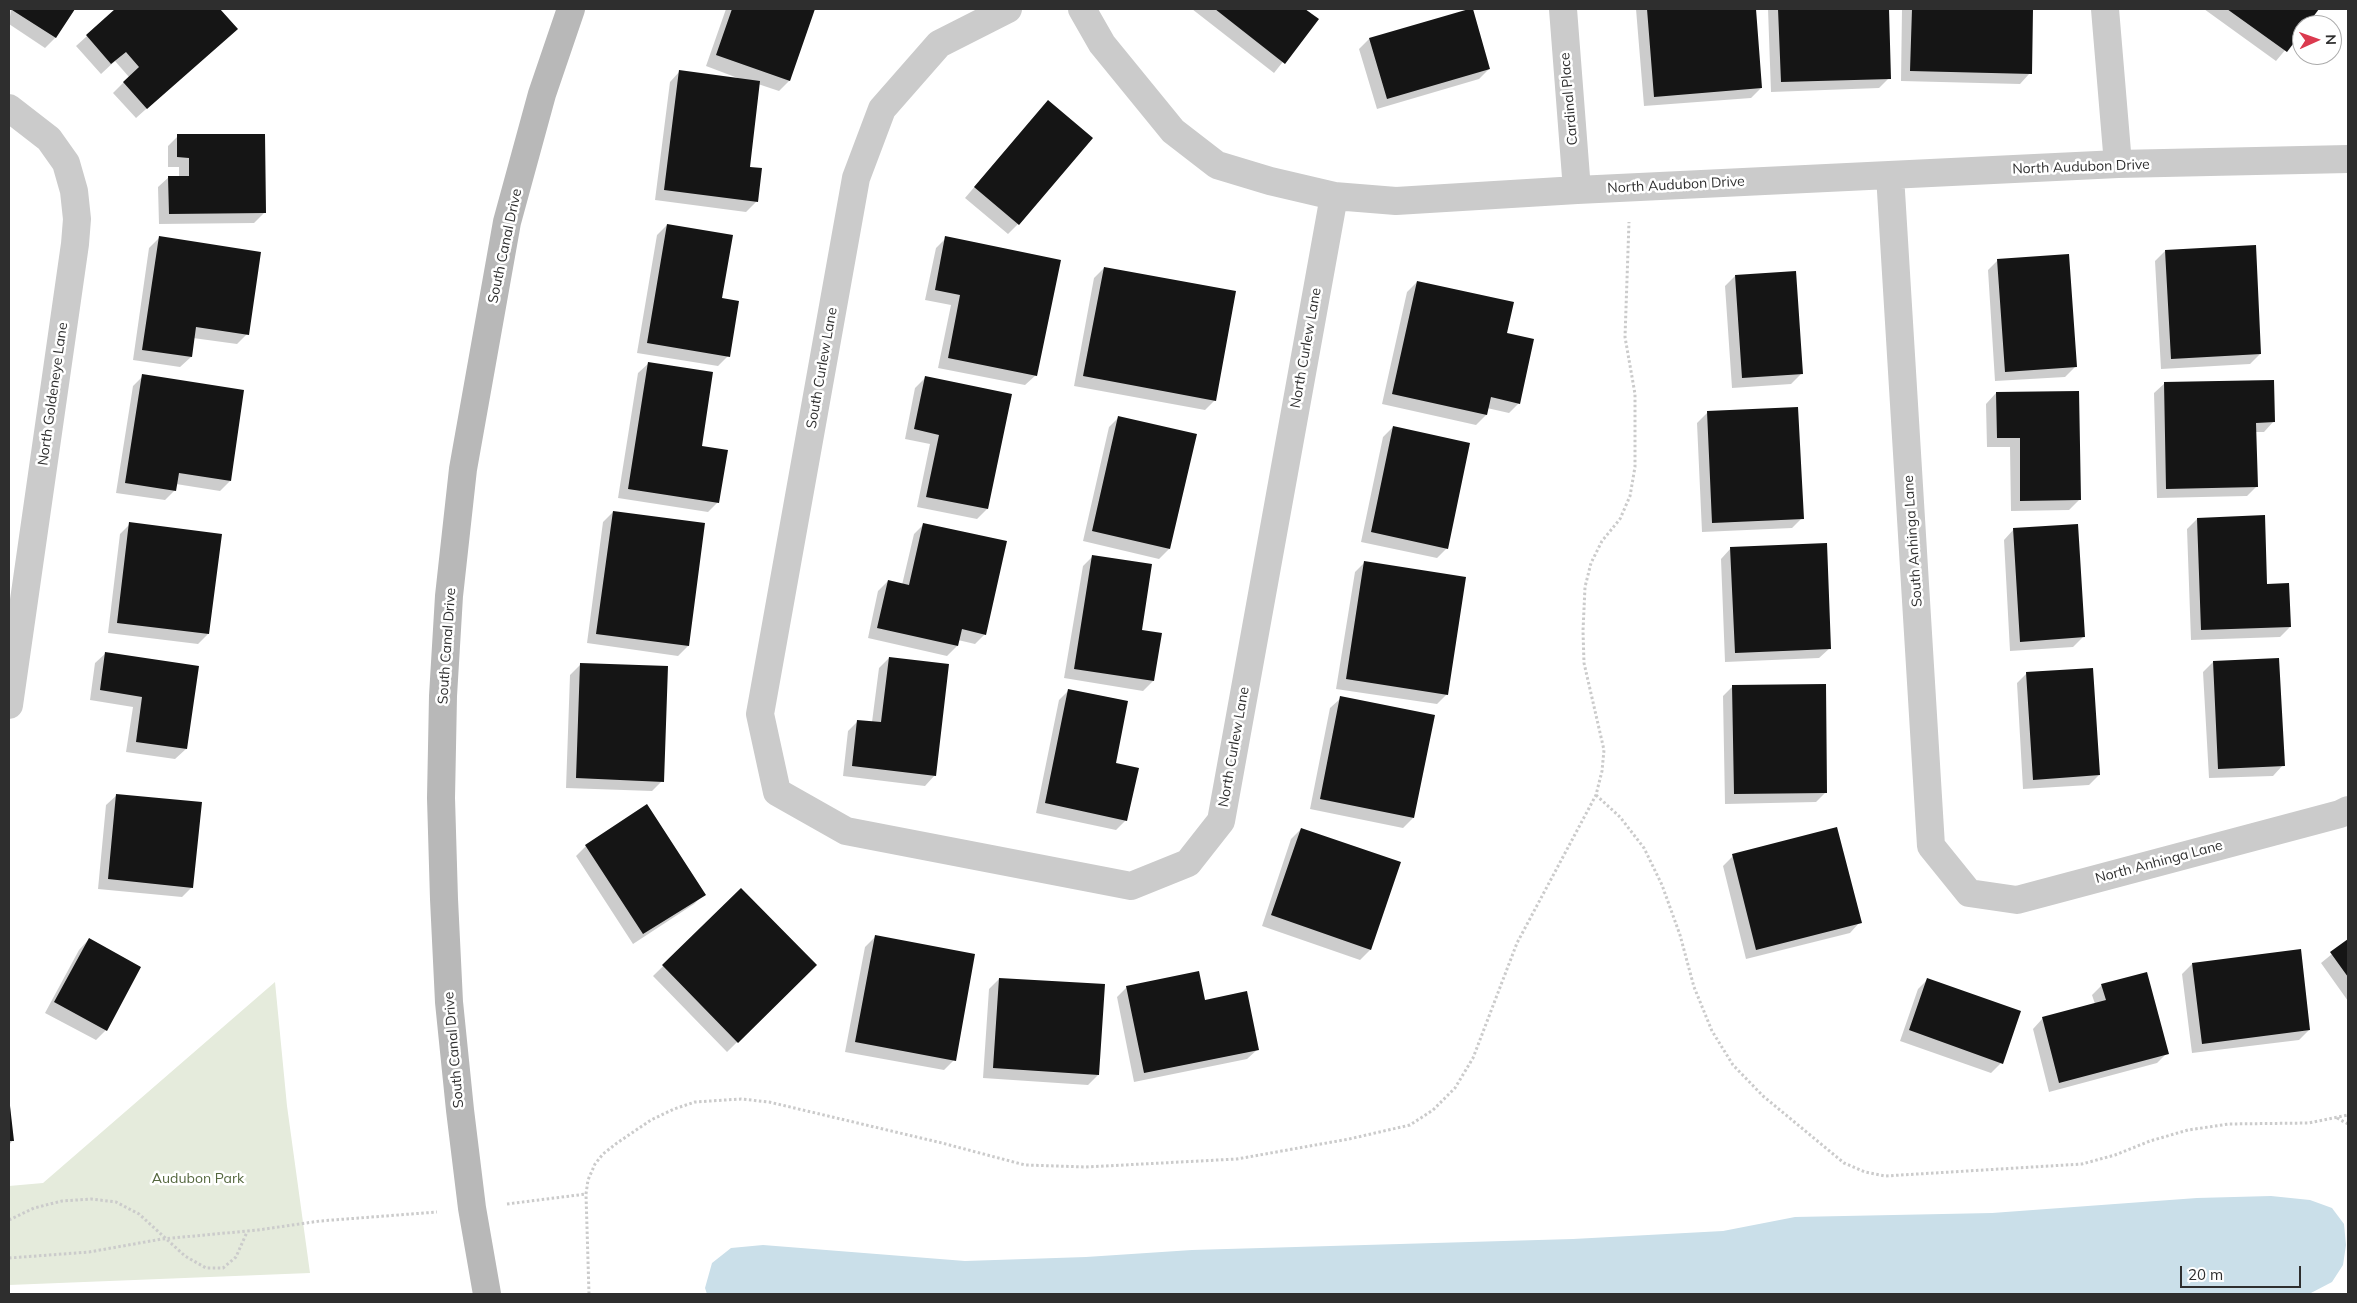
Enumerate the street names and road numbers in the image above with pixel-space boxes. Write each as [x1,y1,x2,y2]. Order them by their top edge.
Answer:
street label: Cardinal Place [1557,52,1581,146]
street label: North Audubon Drive [2012,156,2150,178]
street label: North Audubon Drive [1607,173,1745,197]
street label: South Canal Drive [485,187,525,305]
street label: North Curlew Lane [1287,287,1325,409]
street label: South Curlew Lane [803,306,841,430]
street label: North Goldeneye Lane [35,321,71,467]
street label: South Anhinga Lane [1900,475,1926,607]
street label: South Canal Drive [435,587,459,705]
street label: North Curlew Lane [1215,686,1253,808]
street label: North Anhinga Lane [2093,837,2225,887]
street label: South Canal Drive [441,991,467,1109]

